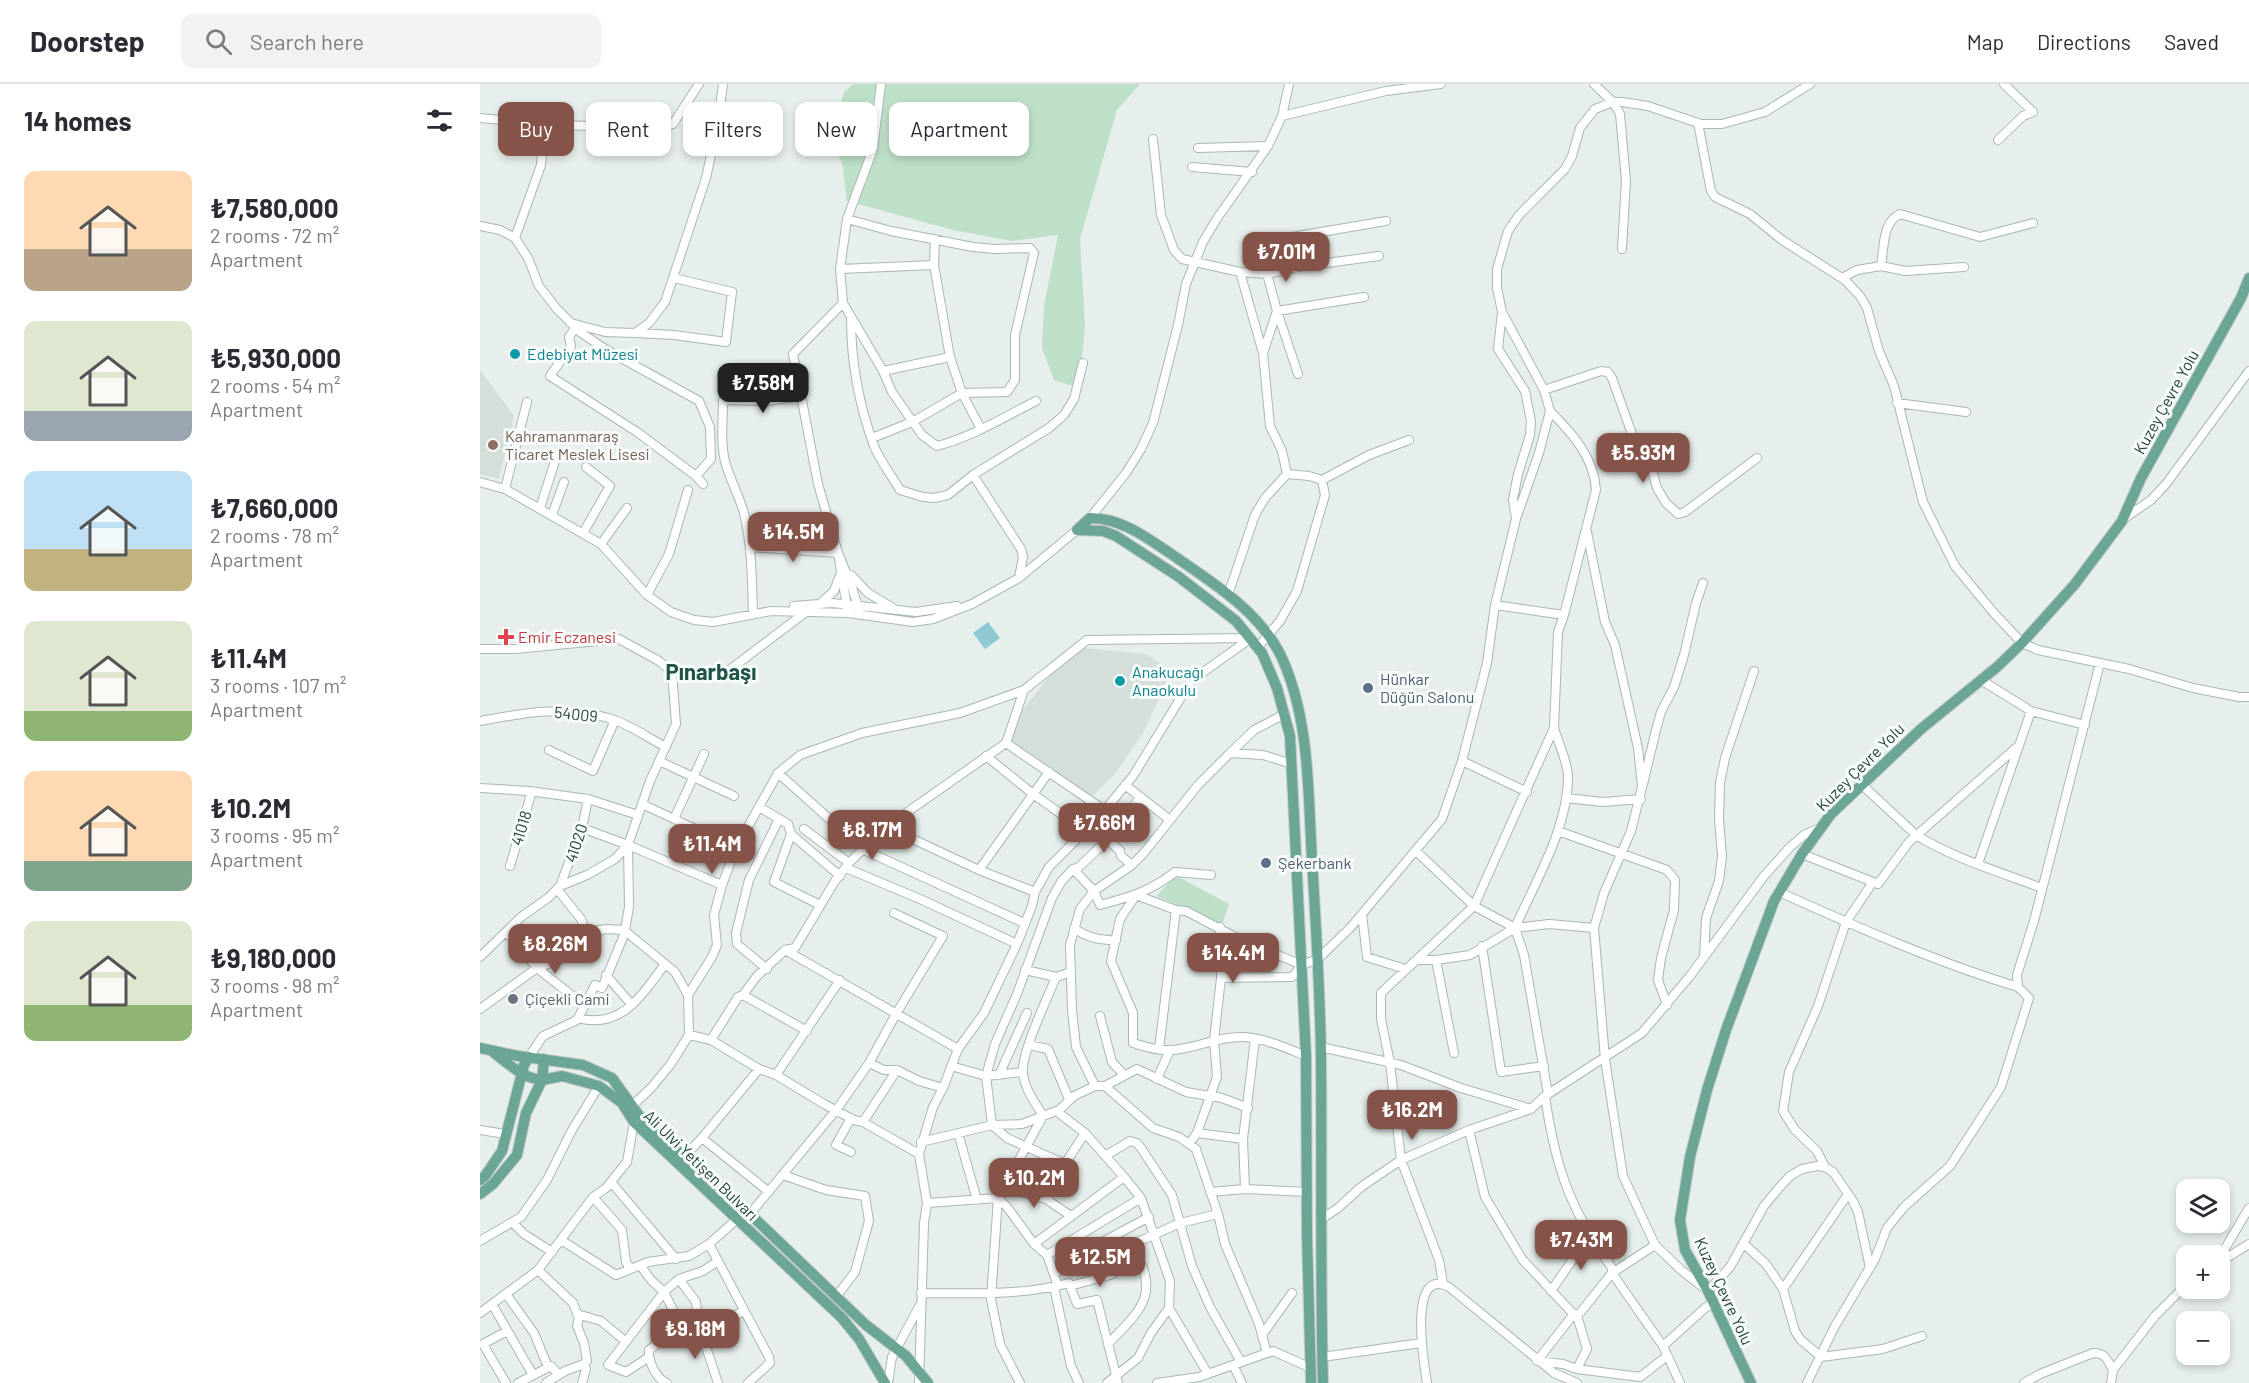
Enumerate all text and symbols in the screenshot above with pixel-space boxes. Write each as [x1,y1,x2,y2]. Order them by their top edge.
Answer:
search box [181,14,601,68]
text: Doorstep [30,24,145,58]
icon: search [202,25,235,58]
text: Search here [250,28,364,54]
text: Map [1967,29,2004,54]
text: Directions [2037,29,2131,54]
text: Saved [2164,29,2219,54]
chip: Buy [498,102,574,156]
chip: Rent [586,102,671,156]
chip: Filters [683,102,783,156]
chip: New [795,102,877,156]
chip: Apartment [889,102,1029,156]
icon: filters [423,104,456,137]
text: 14 homes [24,105,131,136]
text: ₺7,580,000 [210,192,339,223]
icon: home [72,195,144,267]
text: 2 rooms · 72 m² [210,223,339,247]
pin: ₺7.01M [1237,232,1335,283]
text: ₺7.01M [1257,239,1316,263]
text: Apartment [210,247,303,271]
text: ₺5,930,000 [210,342,341,373]
place label: Edebiyat Müzesi [527,344,638,363]
icon: home [72,345,144,417]
street label: Kuzey Çevre Yolu [2129,346,2202,457]
marker: Edebiyat Müzesi [508,347,522,361]
pin: ₺7.58M [714,363,812,414]
text: ₺7.58M [732,370,794,394]
text: 2 rooms · 54 m² [210,373,340,397]
text: Apartment [210,397,303,421]
place label: Kahramanmaraş Ticaret Meslek Lisesi [505,426,650,463]
pin: ₺5.93M [1594,433,1692,484]
marker: Kahramanmaraş Ticaret Meslek Lisesi [486,438,500,452]
text: ₺5.93M [1611,440,1675,464]
text: ₺7,660,000 [210,492,338,523]
icon: home [72,495,144,567]
pin: ₺14.5M [744,512,842,563]
text: ₺14.5M [762,519,824,543]
text: 2 rooms · 78 m² [210,523,339,547]
text: Apartment [210,547,303,571]
place label: Emir Eczanesi [518,627,616,646]
marker: Emir Eczanesi [499,630,513,644]
text: ₺11.4M [210,642,287,673]
icon: home [72,645,144,717]
district label: Pınarbaşı [666,658,756,684]
place label: Anakucağı Anaokulu [1132,662,1204,699]
place label: Hünkar Düğün Salonu [1380,669,1474,706]
text: 3 rooms · 107 m² [210,673,346,697]
marker: Anakucağı Anaokulu [1113,674,1127,688]
marker: Hünkar Düğün Salonu [1361,681,1375,695]
text: Apartment [210,697,303,721]
street label: 54009 [553,702,599,725]
street label: Kuzey Çevre Yolu [1812,719,1908,815]
text: ₺10.2M [210,792,291,823]
icon: home [72,795,144,867]
pin: ₺7.66M [1055,803,1153,854]
street label: 41018 [506,808,535,848]
pin: ₺8.17M [823,810,921,861]
text: ₺7.66M [1073,810,1135,834]
text: ₺8.17M [842,817,902,841]
street label: 41020 [560,821,591,865]
text: 3 rooms · 95 m² [210,823,339,847]
pin: ₺11.4M [663,824,761,875]
text: ₺11.4M [682,831,742,855]
text: Apartment [210,847,303,871]
place label: Şekerbank [1278,853,1351,872]
marker: Şekerbank [1259,856,1273,870]
pin: ₺8.26M [506,924,604,975]
text: ₺8.26M [522,931,588,955]
pin: ₺14.4M [1184,933,1282,984]
text: ₺14.4M [1201,940,1265,964]
text: ₺9,180,000 [210,942,336,973]
icon: home [72,945,144,1017]
text: 3 rooms · 98 m² [210,973,340,997]
place label: Çiçekli Cami [525,989,610,1008]
marker: Çiçekli Cami [506,992,520,1006]
text: Apartment [210,997,303,1021]
pin: ₺16.2M [1363,1090,1461,1141]
text: ₺16.2M [1381,1097,1443,1121]
street label: Ali Ulvi Yetişen Bulvarı [640,1105,762,1224]
pin: ₺10.2M [985,1158,1083,1209]
text: ₺10.2M [1003,1165,1065,1189]
map controls [2176,1179,2230,1365]
button: layers [2176,1179,2230,1233]
pin: ₺7.43M [1532,1220,1630,1271]
text: ₺7.43M [1549,1227,1613,1251]
street label: Kuzey Çevre Yolu [1691,1234,1758,1348]
pin: ₺12.5M [1051,1237,1149,1288]
text: ₺12.5M [1069,1244,1131,1268]
button: + [2176,1245,2230,1299]
pin: ₺9.18M [646,1309,744,1360]
button: − [2176,1311,2230,1365]
text: ₺9.18M [664,1316,726,1340]

